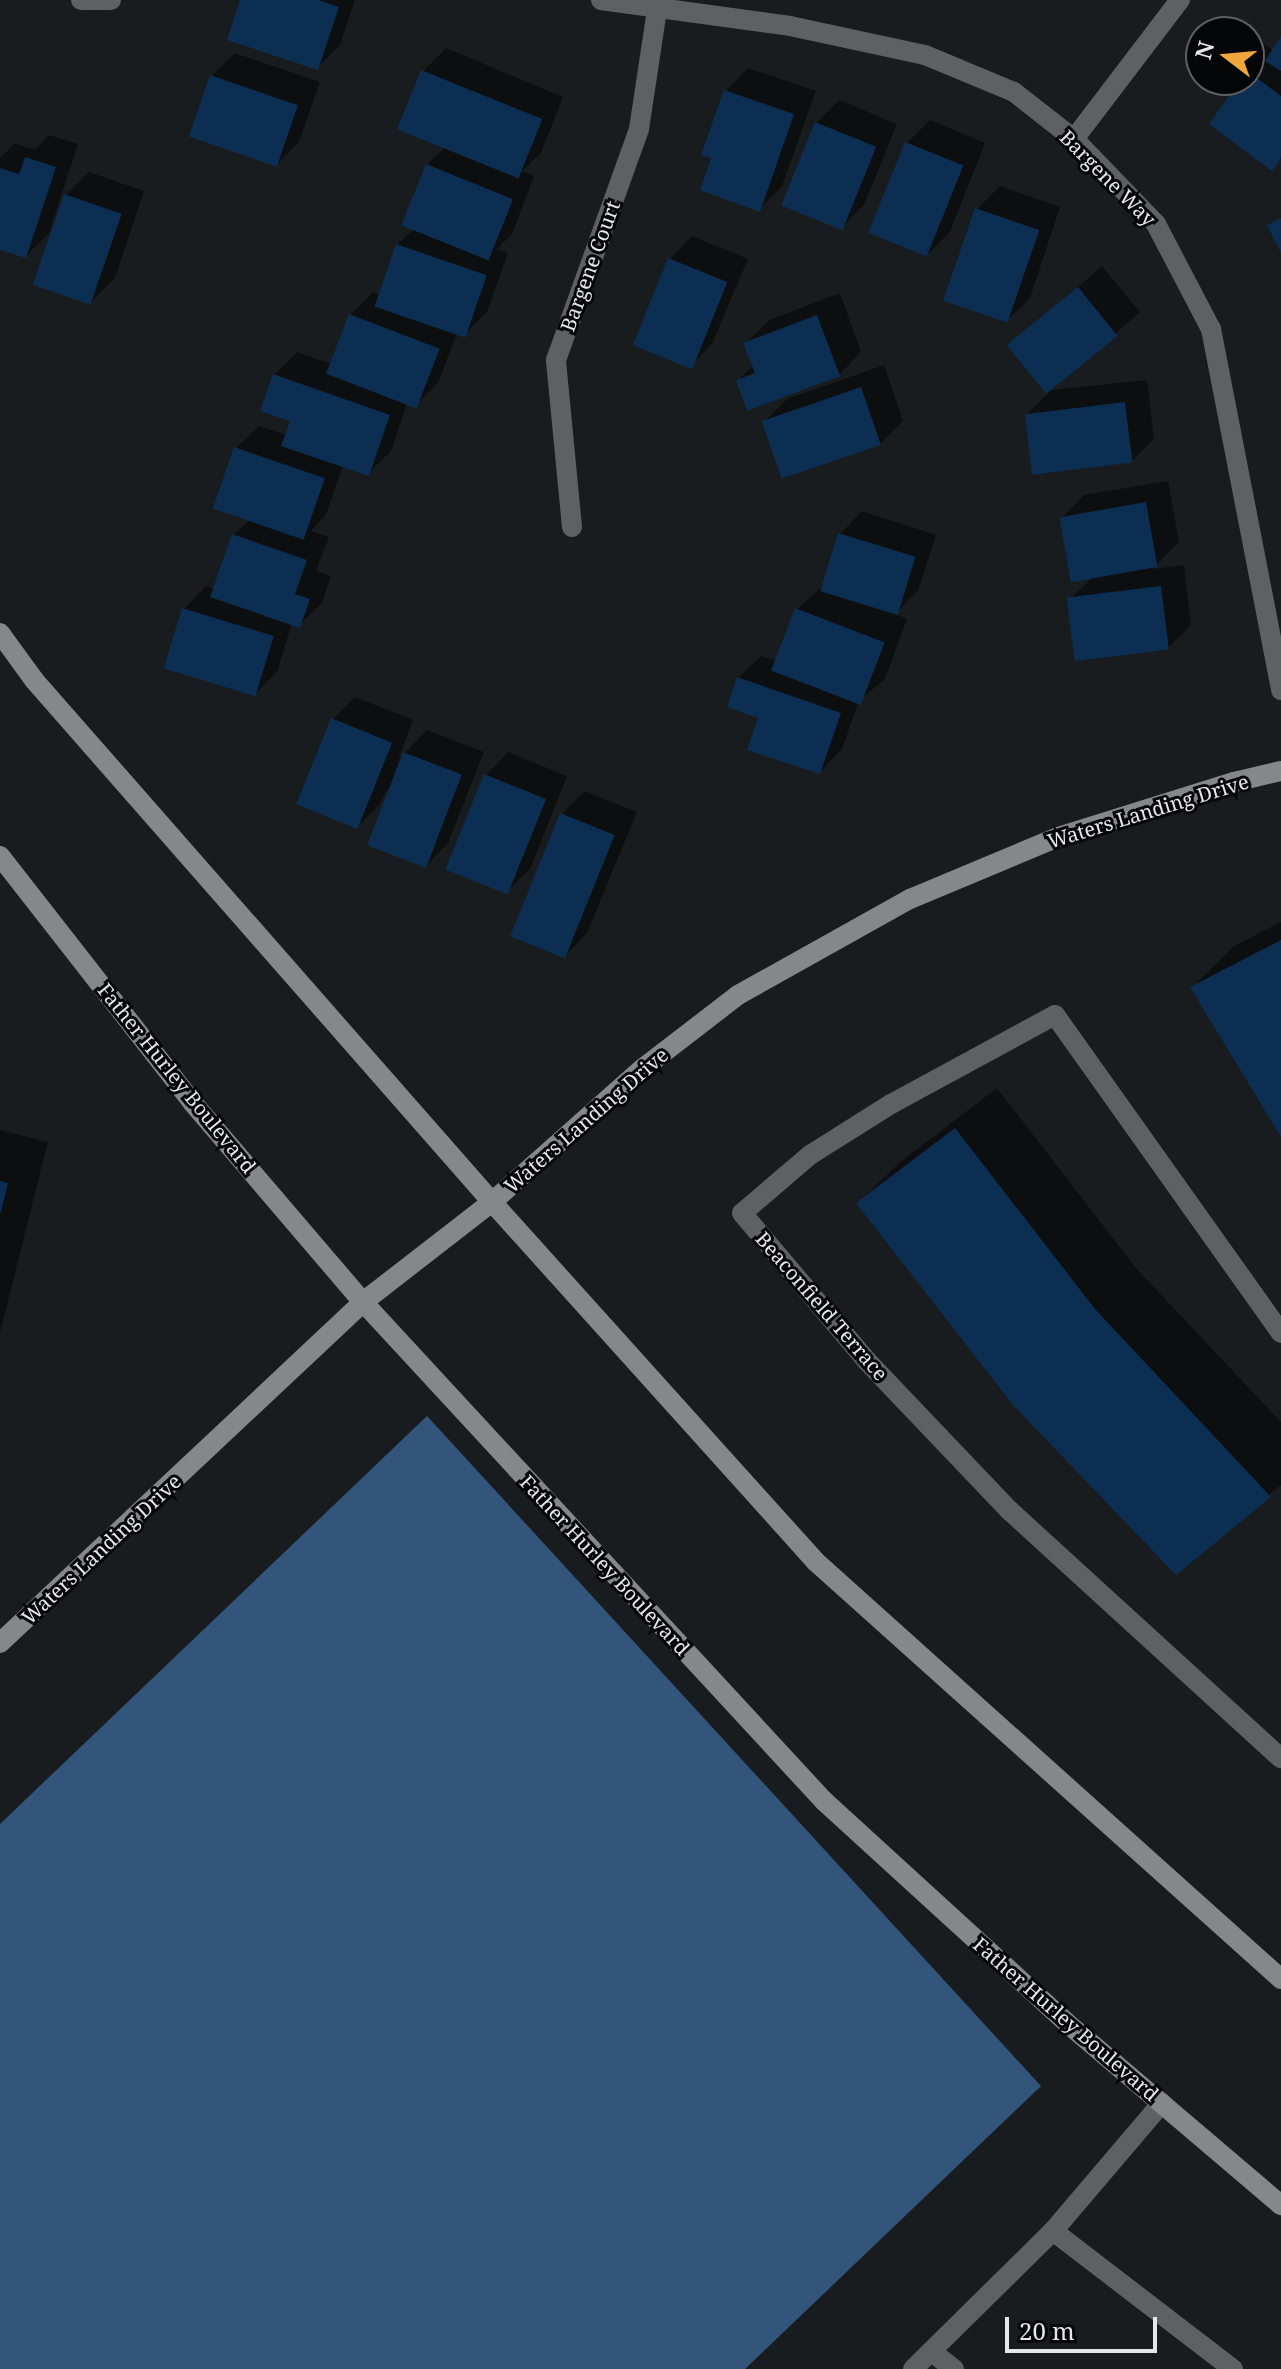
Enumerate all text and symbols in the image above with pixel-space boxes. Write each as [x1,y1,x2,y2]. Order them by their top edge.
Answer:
north arrow [1185,16,1265,96]
text: N [1187,37,1221,62]
street label: Bargene Way [1055,125,1161,231]
street label: Bargene Court [555,198,625,334]
street label: Waters Landing Drive [1045,769,1251,853]
street label: Father Hurley Boulevard [93,978,261,1178]
street label: Waters Landing Drive [499,1042,673,1198]
street label: Beaconfield Terrace [751,1227,893,1385]
street label: Waters Landing Drive [16,1469,186,1629]
street label: Father Hurley Boulevard [515,1470,695,1660]
street label: Father Hurley Boulevard [969,1932,1163,2106]
scale bar [1009,2301,1161,2351]
text: 20 m [1019,2314,1075,2347]

